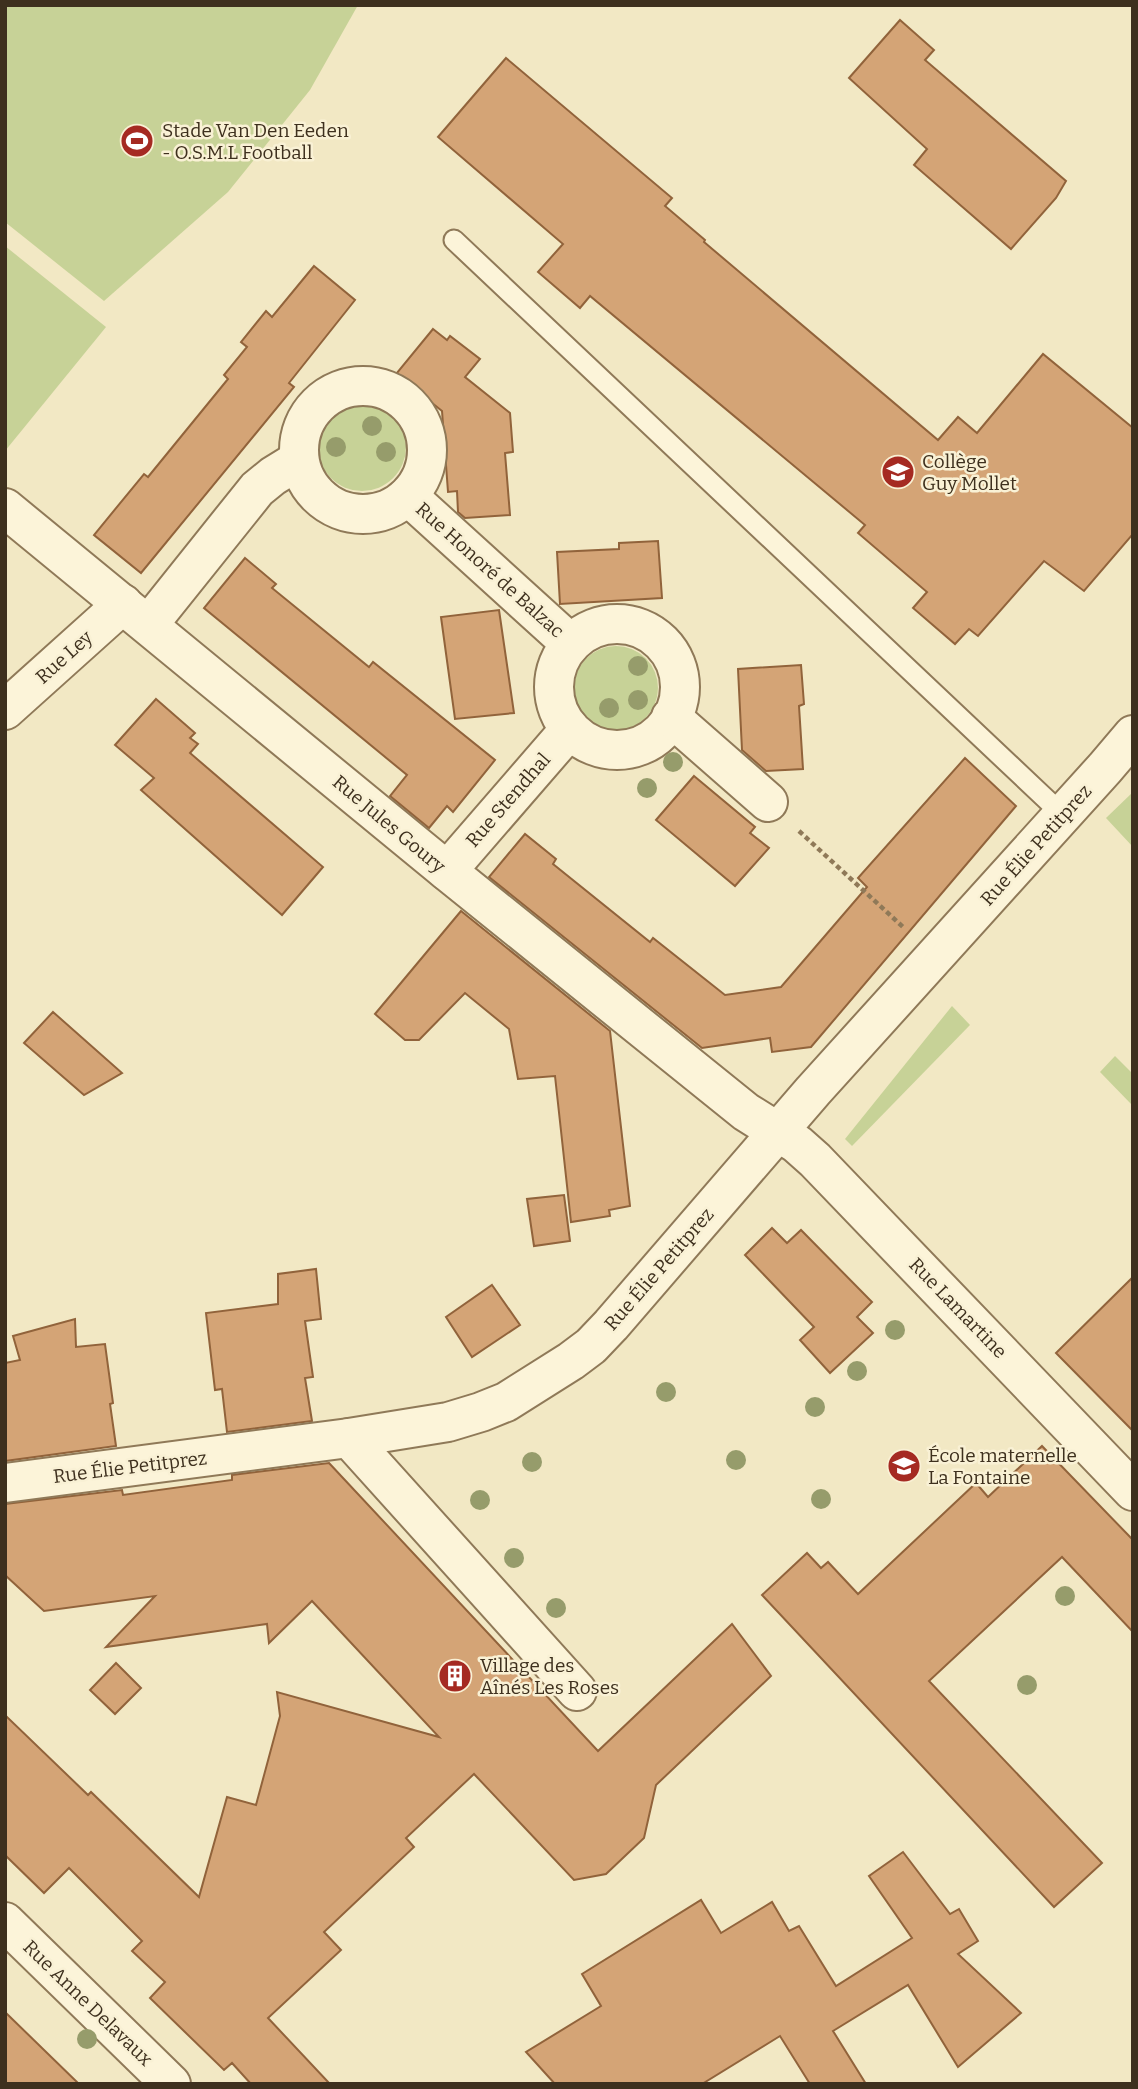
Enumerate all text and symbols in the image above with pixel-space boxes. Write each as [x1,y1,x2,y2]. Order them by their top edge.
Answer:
place label: Stade Van Den Eeden - O.S.M.L Football [162,119,349,164]
sports icon: Stade Van Den Eeden - O.S.M.L Football [118,122,156,160]
place label: Collège Guy Mollet [922,450,1017,495]
school or university icon: Collège Guy Mollet [879,453,917,491]
street label: Rue Honoré de Balzac [411,497,569,643]
street label: Rue Ley [31,625,98,688]
street label: Rue Stendhal [461,748,555,852]
street label: Rue Jules Goury [328,770,451,878]
street label: Rue Élie Petitprez [976,780,1096,910]
street label: Rue Élie Petitprez [600,1203,718,1335]
street label: Rue Lamartine [904,1253,1012,1363]
place label: École maternelle La Fontaine [928,1444,1077,1489]
street label: Rue Élie Petitprez [52,1446,208,1488]
school or university icon: École maternelle La Fontaine [885,1447,923,1485]
place label: Village des Aînés Les Roses [480,1654,619,1699]
building icon: Village des Aînés Les Roses [436,1657,474,1695]
street label: Rue Anne Delavaux [19,1935,158,2071]

